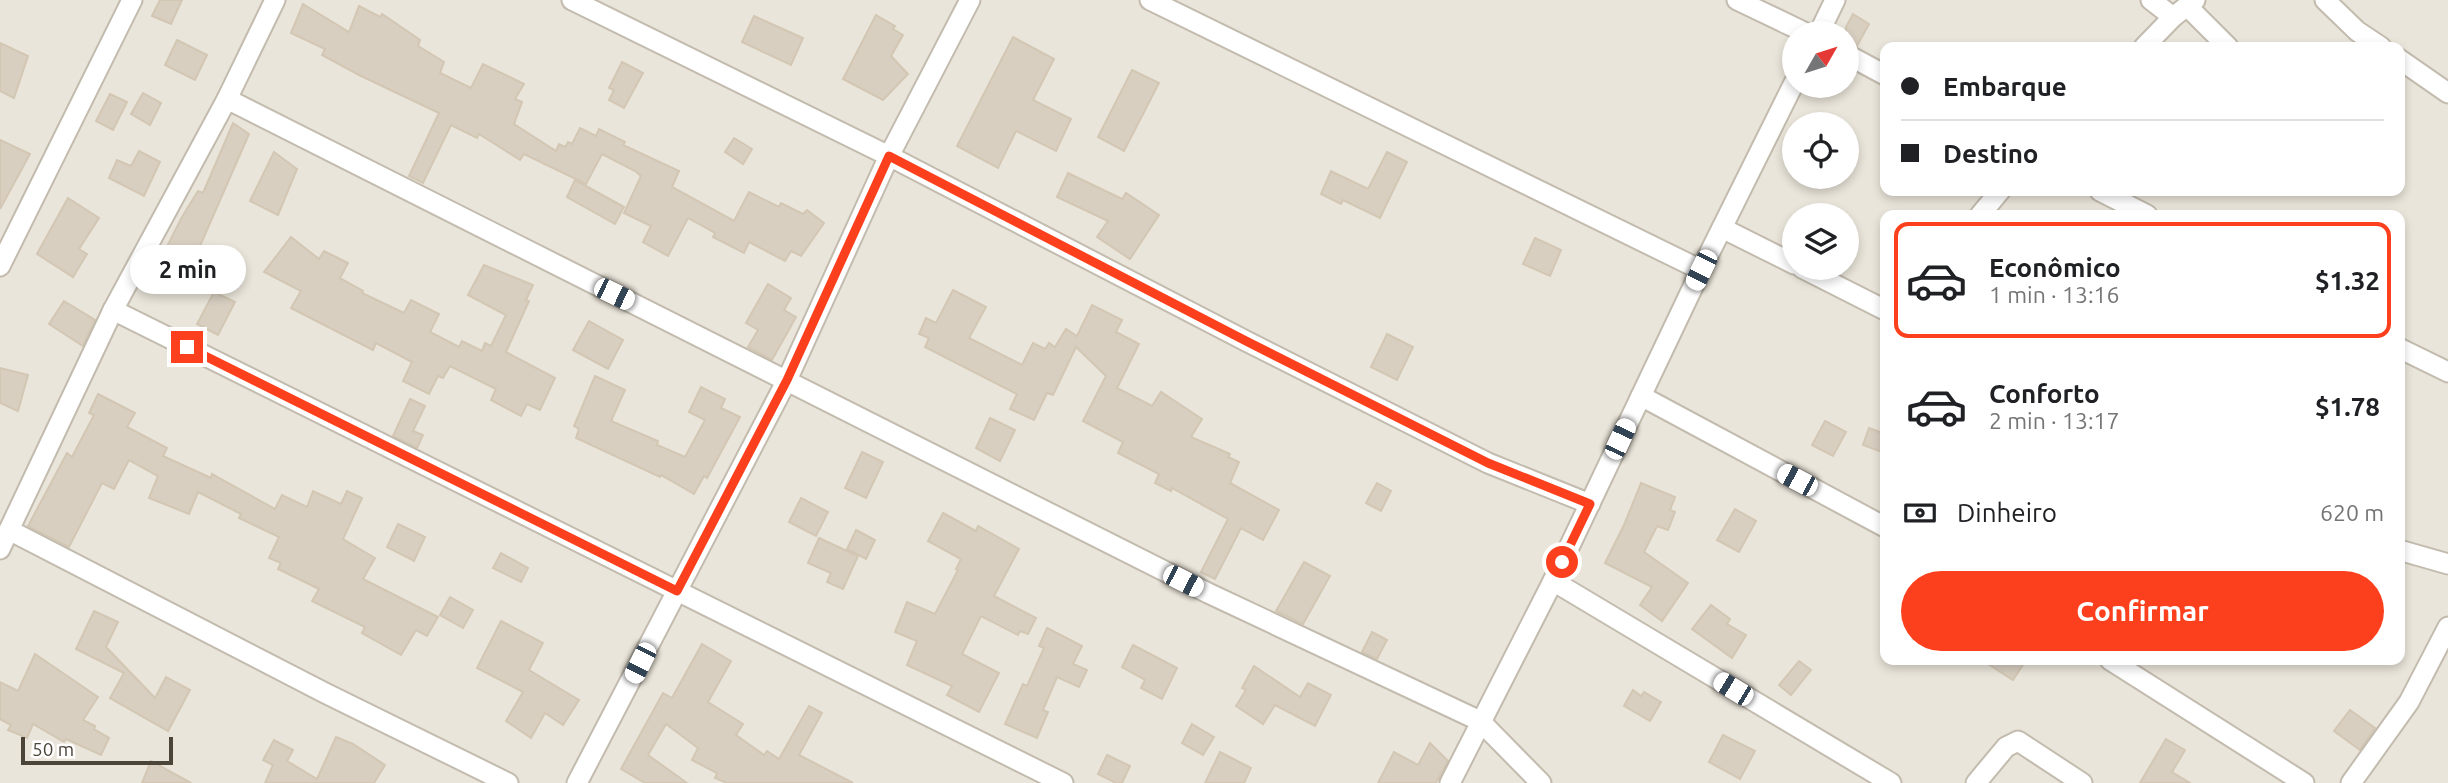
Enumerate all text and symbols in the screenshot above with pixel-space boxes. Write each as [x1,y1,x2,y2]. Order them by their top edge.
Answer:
north arrow [1782,21,1858,98]
map controls [1782,21,1859,280]
text: Embarque [1943,72,2067,101]
button: locate [1782,112,1859,189]
text: Destino [1943,139,2039,168]
button: layers [1782,203,1859,280]
callout: 2 min [129,246,245,294]
car [1683,247,1720,293]
icon: car [1905,249,1968,312]
text: Econômico [1989,253,2121,282]
text: 2 min [159,257,217,282]
text: $1.32 [2315,266,2380,295]
car [591,275,638,313]
text: 1 min · 13:16 [1989,282,2120,307]
route end [171,331,203,363]
icon: car [1905,375,1968,438]
text: Conforto [1989,379,2100,408]
text: $1.78 [2315,392,2380,421]
text: 2 min · 13:17 [1989,408,2120,433]
car [1602,416,1639,462]
car [1774,461,1821,499]
icon: cash [1901,494,1939,532]
text: Dinheiro [1957,498,2057,527]
text: 620 m [2320,500,2384,525]
route start [1546,546,1578,578]
car [1160,562,1207,600]
button: Confirmar [1901,571,2384,651]
car [622,640,659,686]
car [1710,669,1757,709]
scale bar [21,734,173,766]
text: 50 m [32,738,74,760]

